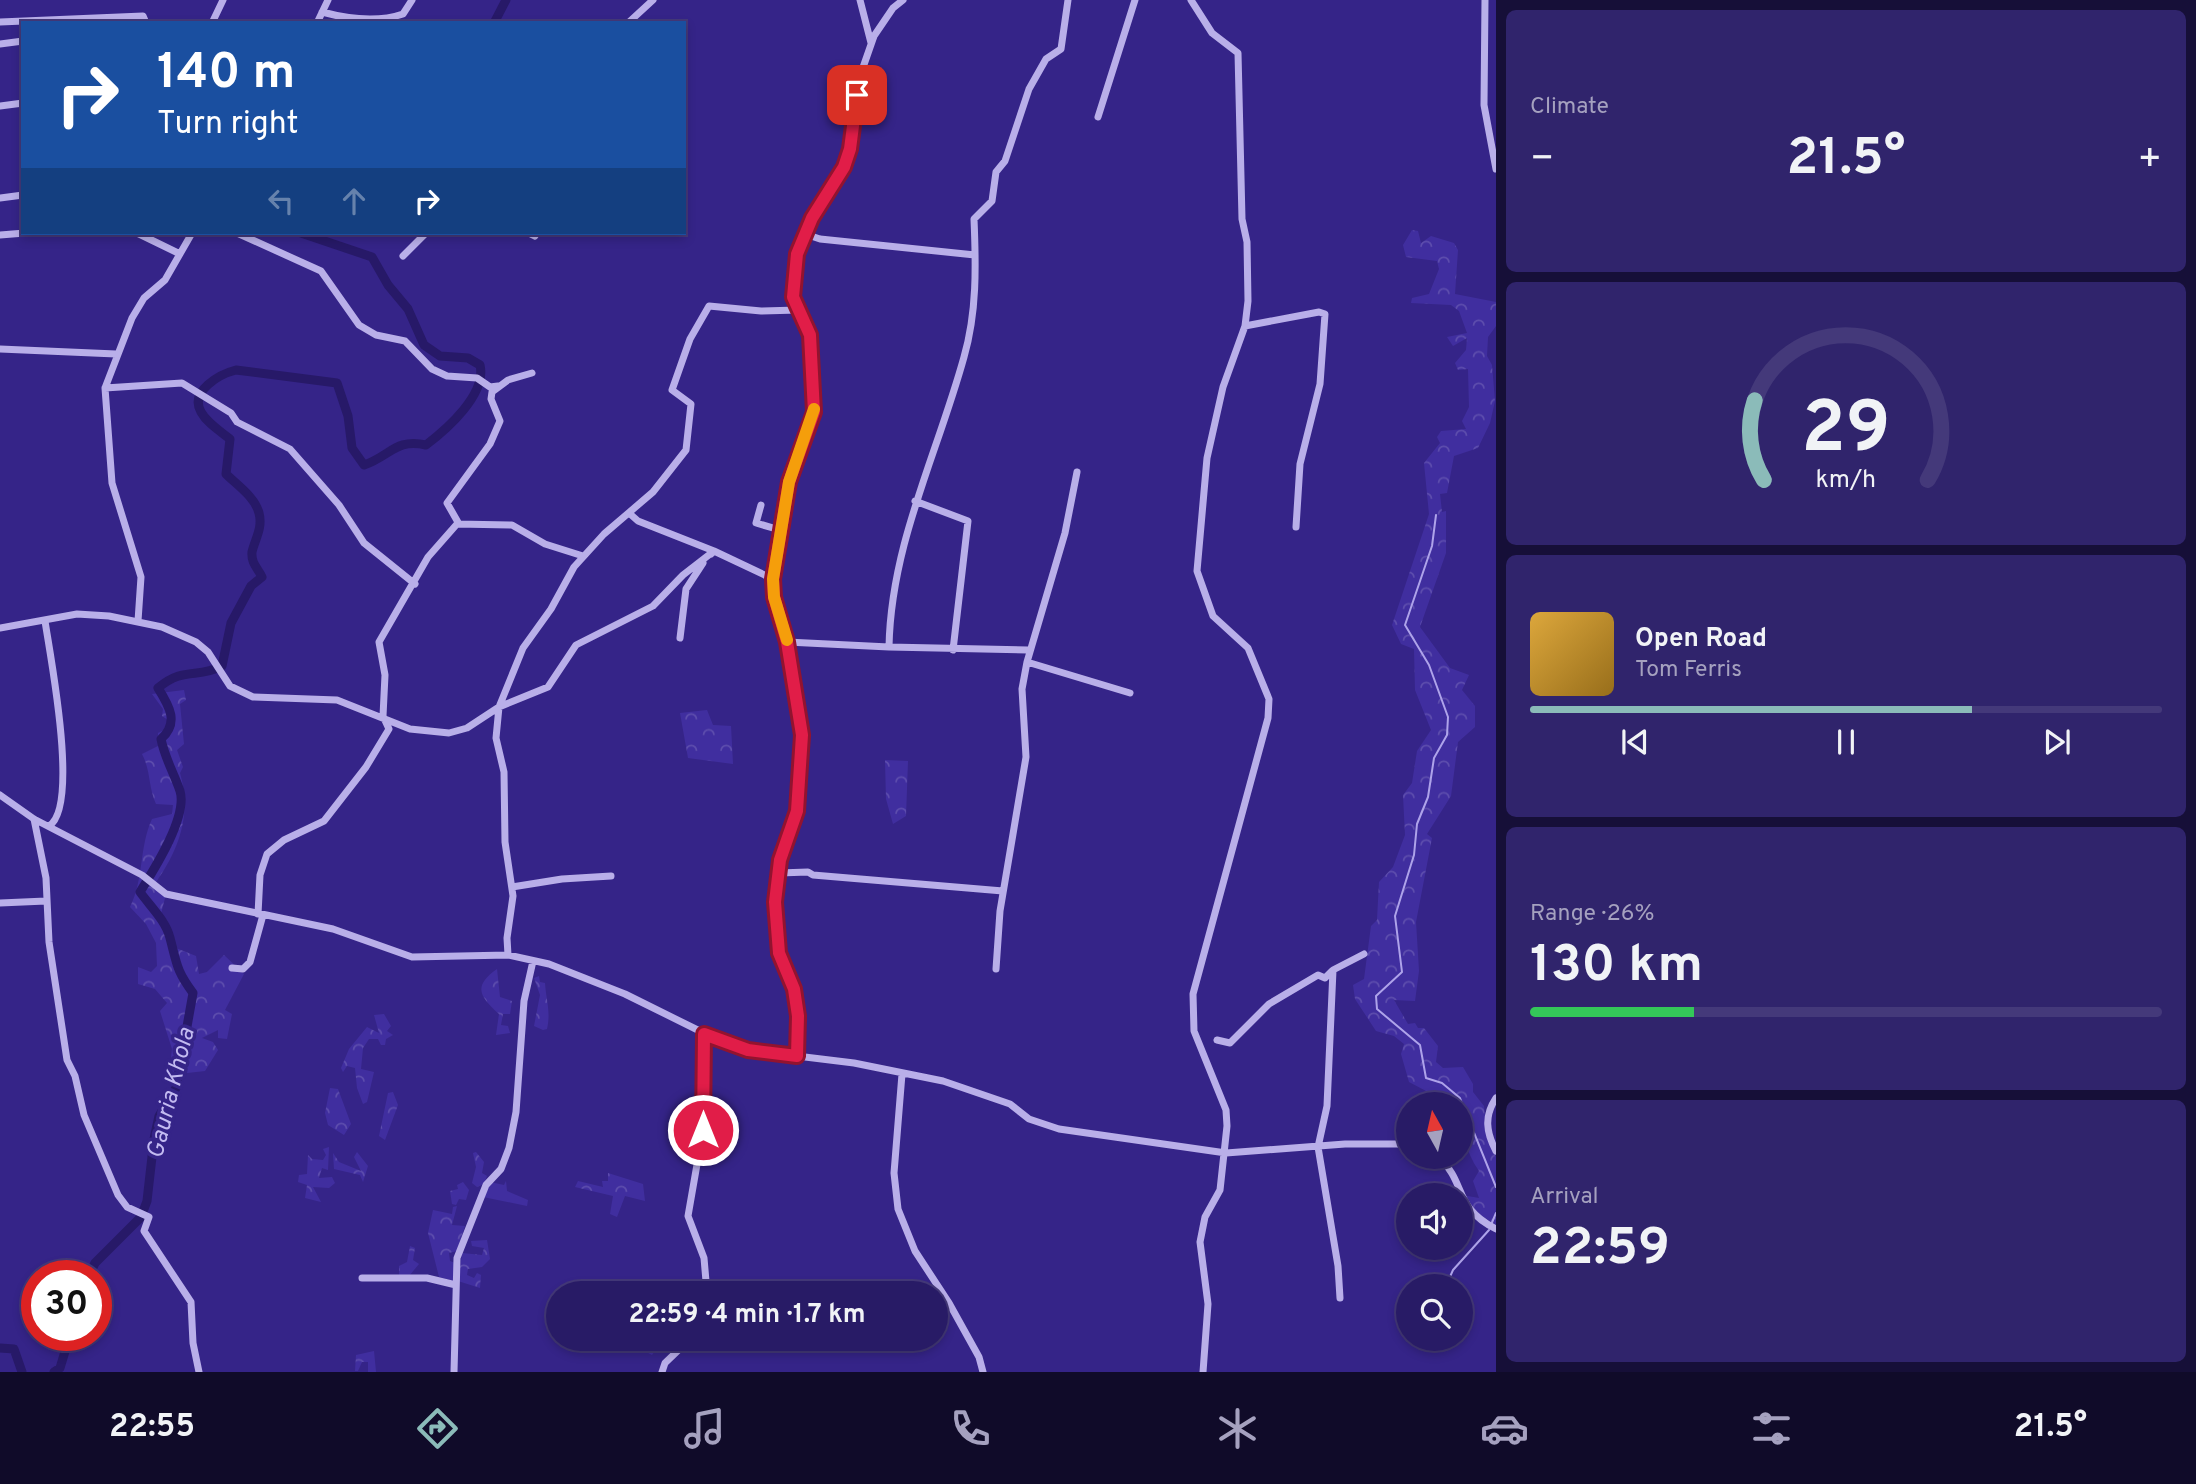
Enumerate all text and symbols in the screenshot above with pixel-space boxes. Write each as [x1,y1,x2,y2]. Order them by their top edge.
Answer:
text: 140 m [157,44,296,106]
icon: right [42,49,133,140]
pin [827,65,887,125]
icon: arrive [838,76,876,114]
text: Climate [1530,93,1609,122]
text: Turn right [157,105,299,145]
text: 21.5° [1787,127,1905,193]
text: − [1530,136,1555,185]
text: + [2137,136,2162,185]
icon: left [262,182,300,220]
icon: ahead [335,182,373,220]
icon: right [408,182,446,220]
text: 29 [1801,386,1891,478]
text: km/h [1816,464,1876,496]
text: Open Road [1635,623,1767,656]
text: Tom Ferris [1635,656,1742,685]
icon: previous [1616,723,1654,761]
icon: pause [1827,723,1865,761]
icon: next [2038,723,2076,761]
text: Range · 26% [1530,900,1655,929]
text: 130 km [1530,934,1703,1000]
water label: Gauria Khola [141,1024,203,1162]
north arrow [1396,1092,1474,1169]
map controls [1396,1092,1473,1351]
position arrow [666,1093,740,1167]
button: sound [1396,1183,1473,1260]
text: Arrival [1530,1183,1599,1212]
text: 22:59 [1530,1217,1670,1283]
speed limit sign: 30 [21,1260,112,1351]
button: search [1396,1274,1473,1351]
text: 22:59 · 4 min · 1.7 km [628,1299,866,1332]
icon: directions [413,1404,462,1453]
icon: music [680,1404,729,1453]
icon: phone [946,1404,995,1453]
icon: climate [1213,1404,1262,1453]
icon: car [1480,1404,1529,1453]
icon: filters [1747,1404,1796,1453]
text: 22:55 [109,1408,195,1448]
text: 21.5° [2014,1408,2087,1448]

